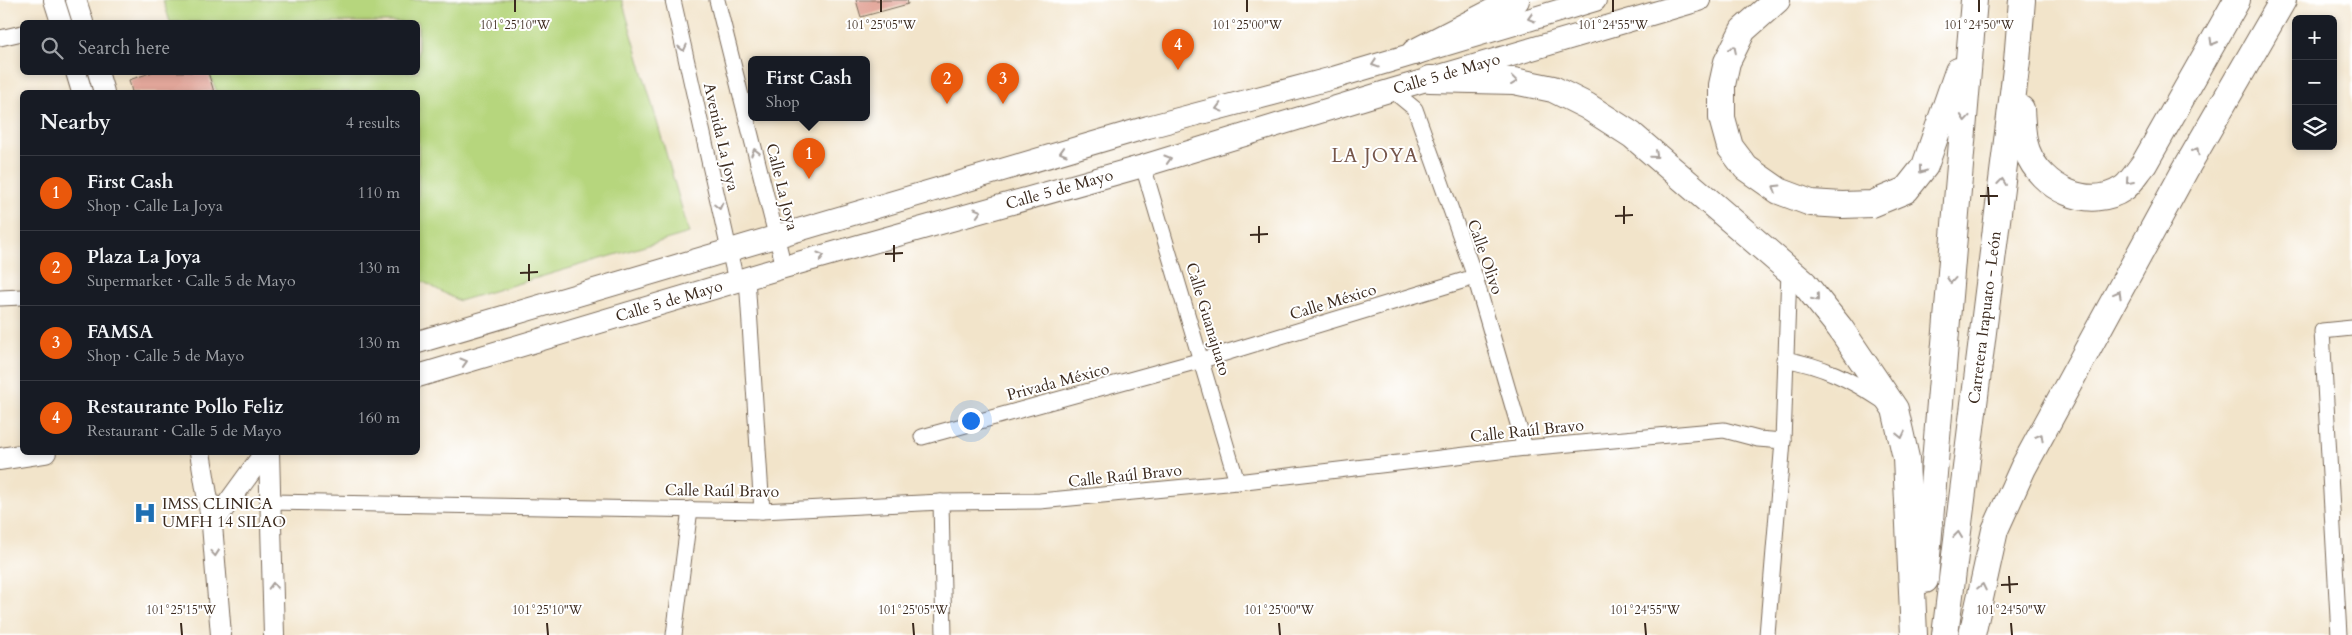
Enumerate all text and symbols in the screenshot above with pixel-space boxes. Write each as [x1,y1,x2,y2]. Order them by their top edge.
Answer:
one-way arrow [1528,13,1536,23]
map controls [2292,15,2337,150]
button: + [2292,15,2337,60]
text: 101°25'10"W [480,17,551,33]
text: 101°25'05"W [846,17,917,33]
text: 101°25'00"W [1212,17,1283,33]
text: 101°24'55"W [1578,17,1649,33]
text: 101°24'50"W [1944,17,2015,33]
search box [20,20,420,75]
pin: 4 [1162,29,1194,70]
icon: search [38,34,66,62]
text: Search here [78,35,170,61]
one-way arrow [2209,37,2219,46]
one-way arrow [678,43,688,52]
one-way arrow [1727,46,1737,55]
street label: Calle 5 de Mayo [1390,48,1503,100]
popup [748,56,870,121]
one-way arrow [1372,59,1380,69]
button: − [2292,60,2337,105]
pin: 2 [931,63,963,104]
pin: 3 [987,63,1019,104]
text: First Cash [766,65,852,91]
one-way arrow [1510,75,1518,86]
street label: Avenida La Joya [698,81,744,193]
text: Shop [766,91,800,113]
one-way arrow [1215,102,1223,113]
button: layers [2292,105,2337,150]
text: Nearby [40,108,111,137]
text: 4 results [346,112,400,134]
one-way arrow [1959,115,1970,123]
pin: 1 [793,138,825,179]
street label: Calle La Joya [761,141,803,233]
district label: LA JOYA [1331,143,1419,169]
one-way arrow [750,147,761,156]
one-way arrow [1059,147,1067,157]
one-way arrow [2189,148,2199,157]
one-way arrow [1650,150,1659,159]
one-way arrow [1163,154,1172,164]
street label: Calle 5 de Mayo [1003,164,1116,215]
one-way arrow [1919,164,1928,174]
text: First Cash [87,169,173,195]
one-way arrow [2126,176,2135,185]
one-way arrow [1996,178,2007,186]
text: 1 [52,182,60,204]
text: 110 m [358,182,400,204]
one-way arrow [1772,185,1781,194]
text: Shop · Calle La Joya [87,195,223,217]
one-way arrow [713,202,724,211]
one-way arrow [973,208,982,218]
street label: Calle Olivo [1462,217,1508,298]
street label: Carretera Irapuato - León [1963,230,2007,405]
text: Plaza La Joya [87,244,201,270]
one-way arrow [817,252,825,262]
text: 2 [52,257,60,279]
text: 130 m [358,257,400,279]
street label: Calle Guanajuato [1180,260,1236,379]
text: Supermarket · Calle 5 de Mayo [87,270,296,292]
street label: Calle 5 de Mayo [613,275,726,328]
one-way arrow [1945,277,1956,285]
street label: Calle México [1287,278,1379,326]
one-way arrow [2111,290,2121,299]
one-way arrow [1810,292,1818,301]
text: FAMSA [87,319,153,345]
text: 3 [52,332,60,354]
text: 130 m [358,332,400,354]
text: Shop · Calle 5 de Mayo [87,345,244,367]
one-way arrow [460,357,468,367]
street label: Privada México [1004,358,1112,406]
text: Restaurante Pollo Feliz [87,394,284,420]
text: 4 [52,407,60,429]
text: 160 m [358,407,400,429]
your location [958,408,984,434]
street label: Calle Raúl Bravo [1469,414,1585,448]
text: Restaurant · Calle 5 de Mayo [87,420,282,442]
one-way arrow [1895,430,1906,439]
one-way arrow [2034,433,2044,442]
street label: Calle Raúl Bravo [1067,459,1183,493]
street label: Calle Raúl Bravo [665,479,780,503]
place label: IMSS CLINICA UMFH 14 SILAO [162,493,286,533]
hospital icon: IMSS CLINICA UMFH 14 SILAO [132,500,158,526]
one-way arrow [1952,530,1963,538]
one-way arrow [209,549,220,557]
one-way arrow [268,582,278,590]
one-way arrow [1976,583,1987,592]
text: 101°25'15"W [146,602,217,618]
text: 101°25'10"W [512,602,583,618]
text: 101°25'05"W [878,602,949,618]
text: 101°25'00"W [1244,602,1315,618]
text: 101°24'55"W [1610,602,1681,618]
text: 101°24'50"W [1976,602,2047,618]

